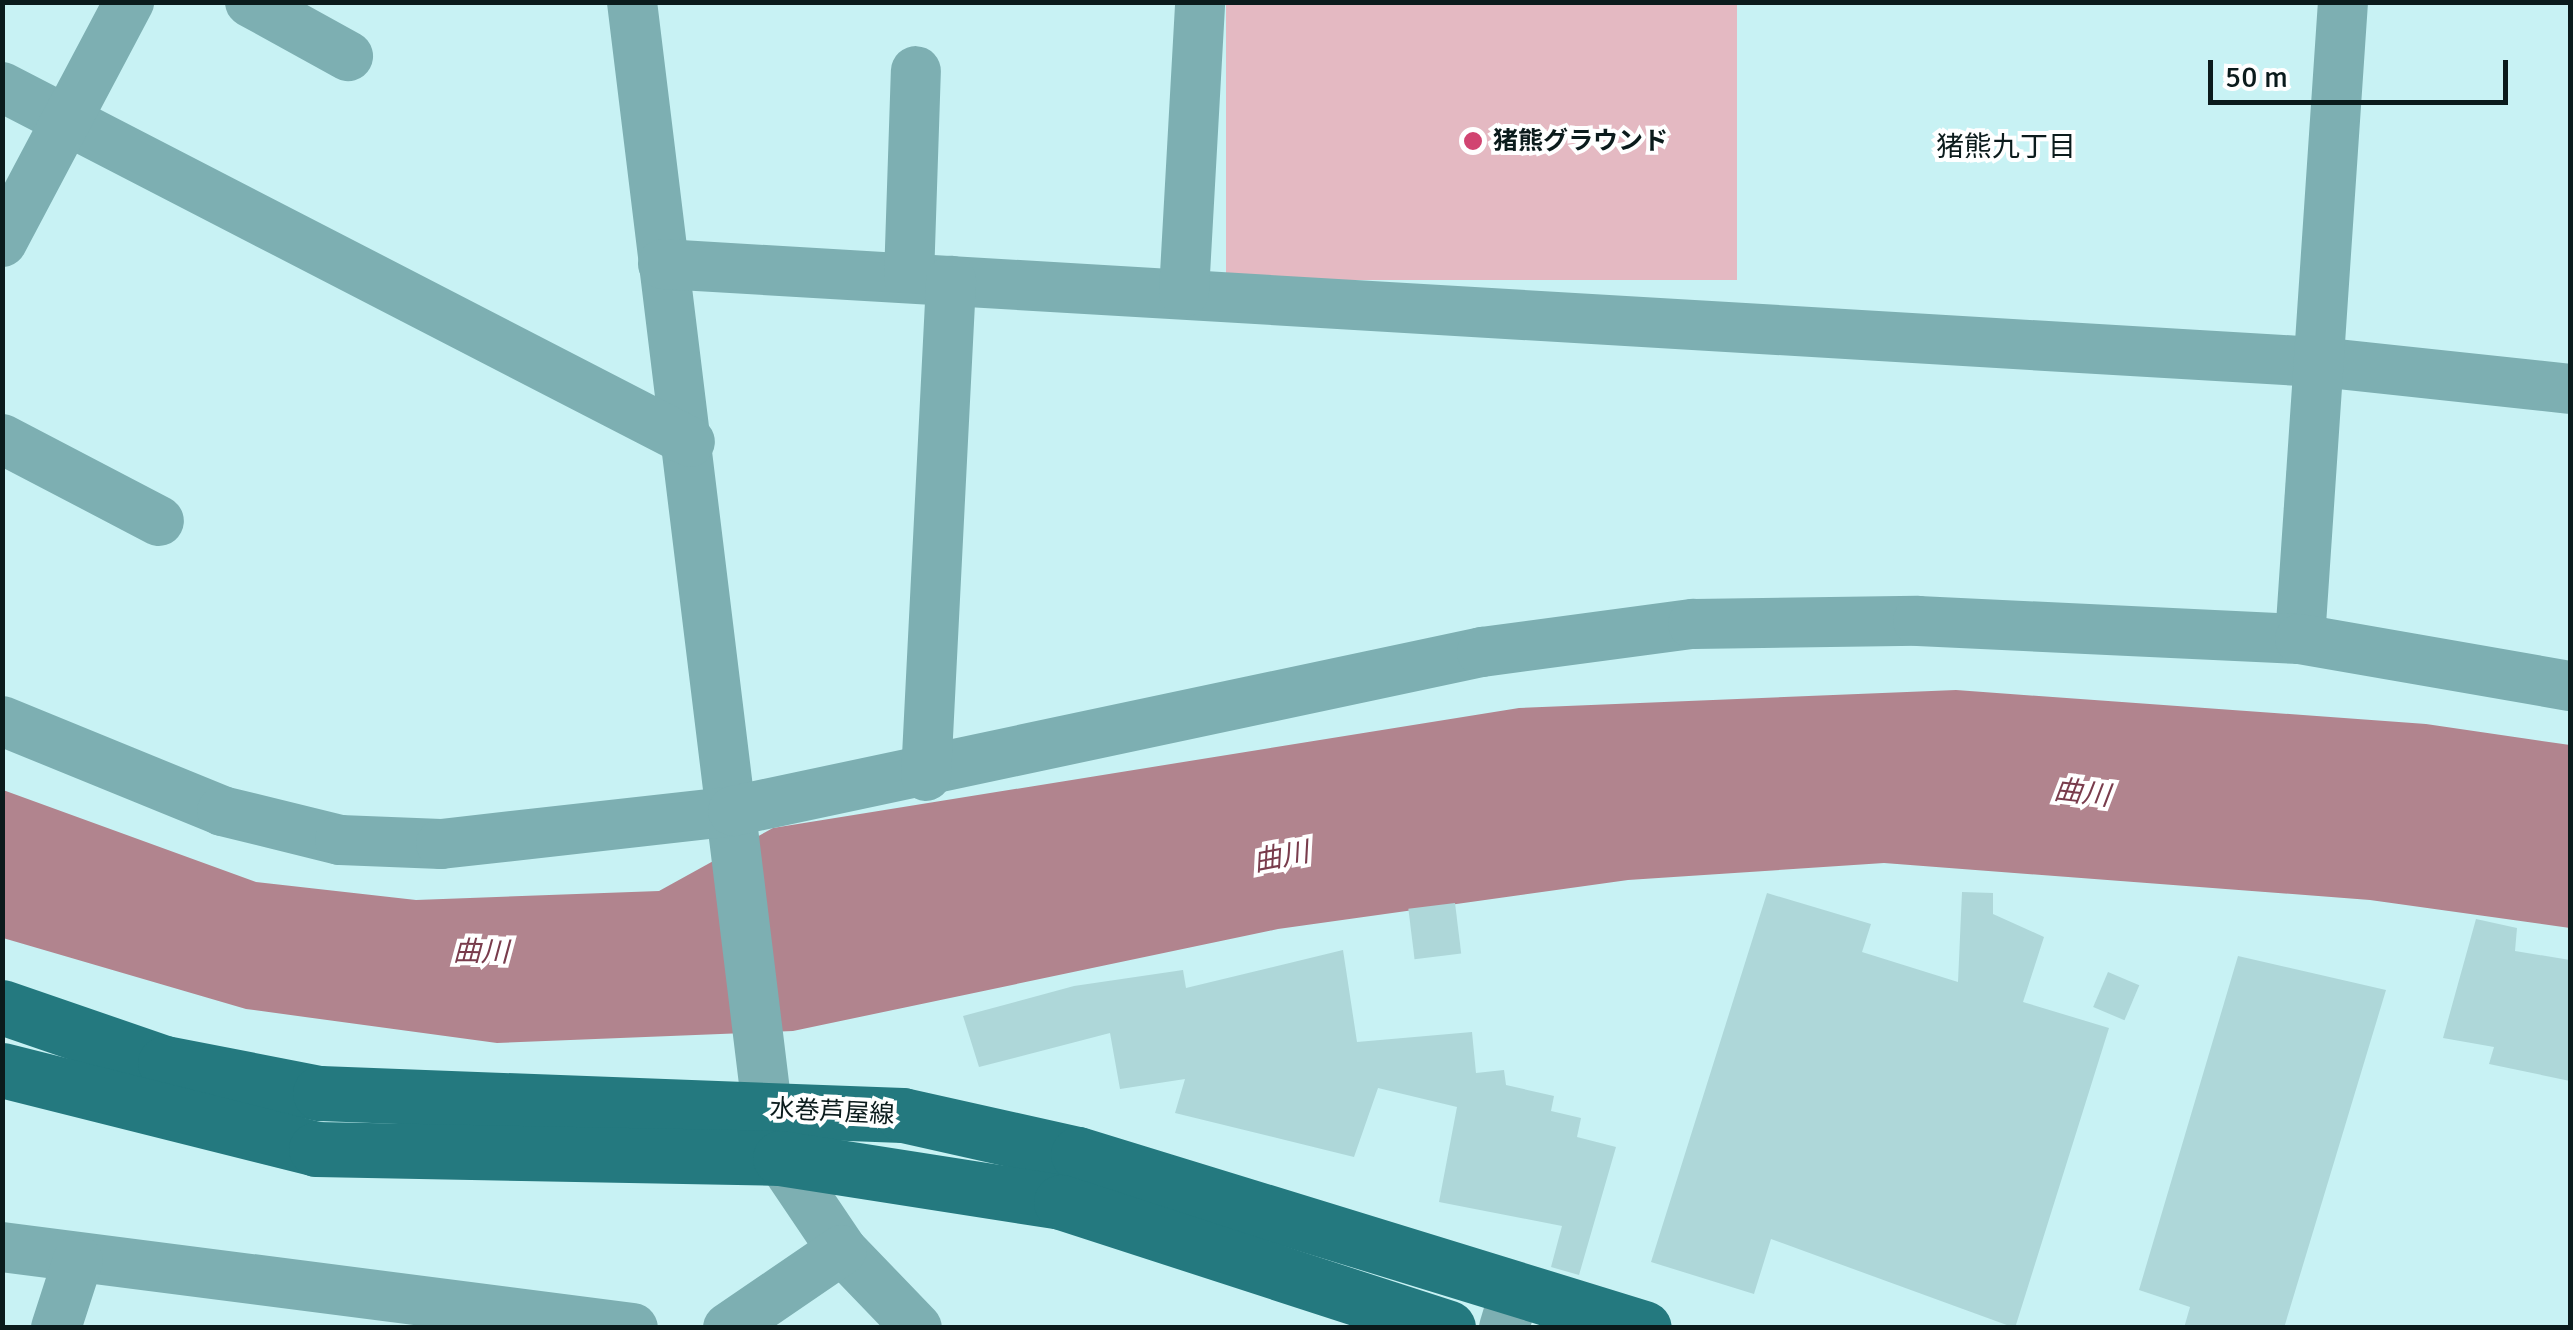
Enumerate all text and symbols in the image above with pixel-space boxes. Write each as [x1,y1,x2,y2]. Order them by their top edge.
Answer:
scale bar [2213,40,2513,102]
text: 50 m [2225,59,2288,96]
place label: 猪熊グラウンド [1493,126,1668,156]
marker: 猪熊グラウンド [1462,130,1484,152]
district label: 猪熊九丁目 [1936,130,2076,164]
water label: 曲川 [2052,773,2112,813]
water label: 曲川 [1250,835,1312,879]
water label: 曲川 [453,935,509,969]
street label: 水巻芦屋線 [769,1094,895,1130]

